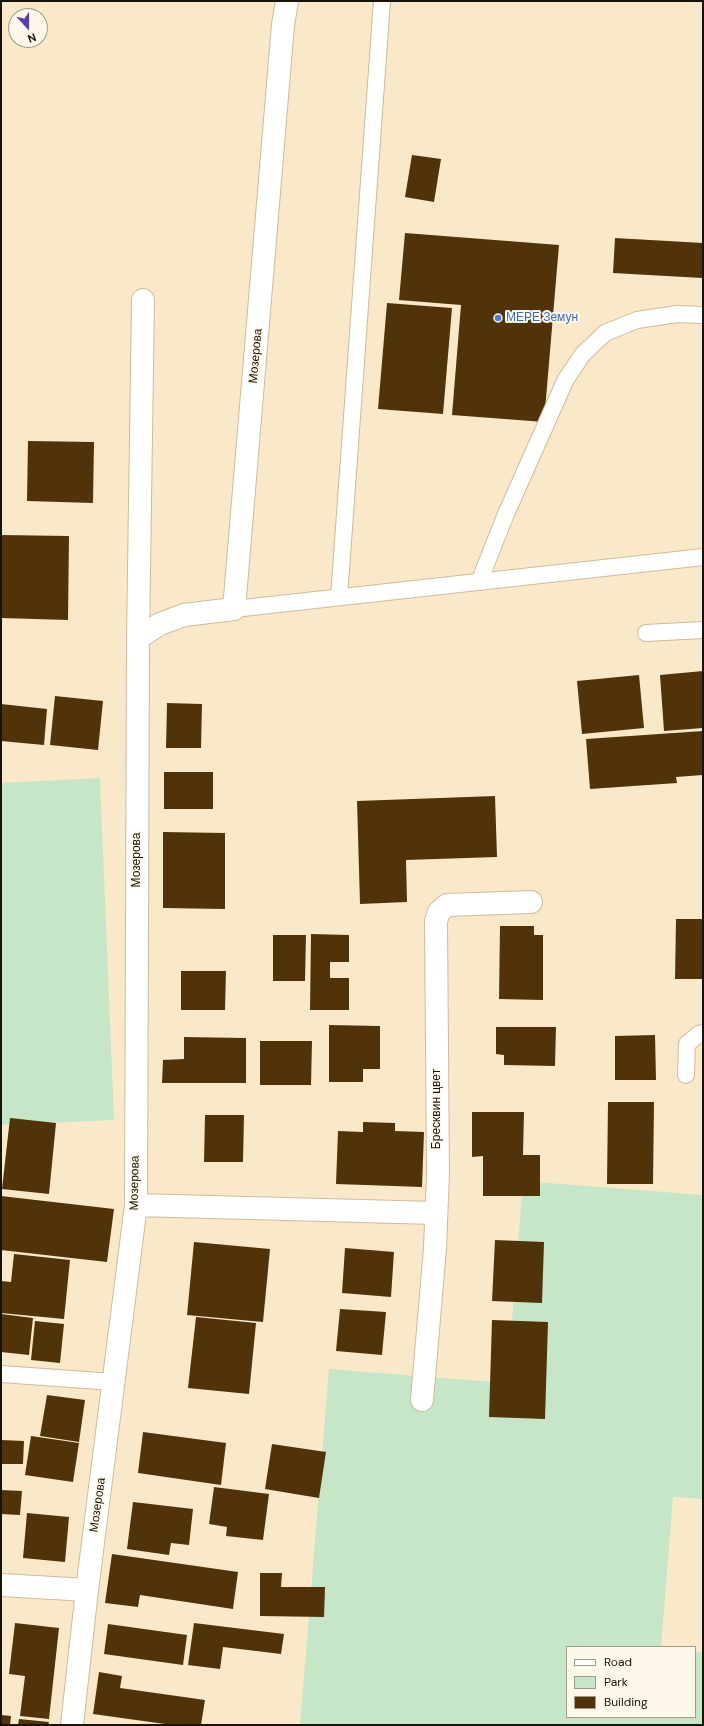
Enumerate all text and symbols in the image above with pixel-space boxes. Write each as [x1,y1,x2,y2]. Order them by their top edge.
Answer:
north arrow [8,8,48,48]
text: N [26,30,38,46]
place label: МЕРЕ Земун [506,311,578,325]
marker: МЕРЕ Земун [493,313,503,323]
street label: Мозерова [246,328,266,384]
street label: Мозерова [130,833,144,887]
street label: Бресквин цвет [430,1069,444,1149]
street label: Мозерова [127,1155,143,1211]
street label: Мозерова [87,1477,109,1533]
legend [566,1646,696,1718]
text: Road [604,1654,632,1670]
text: Park [604,1674,628,1690]
text: Building [604,1694,648,1710]

